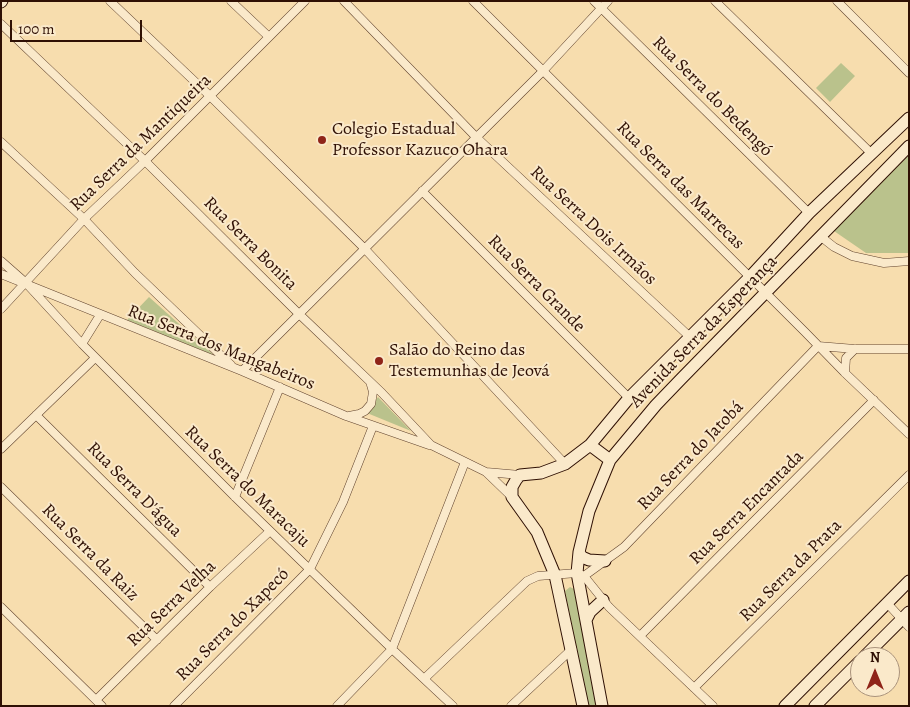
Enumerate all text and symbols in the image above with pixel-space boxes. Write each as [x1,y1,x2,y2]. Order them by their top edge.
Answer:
scale bar [12,10,145,42]
text: 100 m [18,19,55,39]
street label: Rua Serra do Bedengó [647,32,777,162]
street label: Rua Serra da Mantiqueira [66,70,216,216]
street label: Rua Serra das Marrecas [612,118,748,254]
place label: Colegio Estadual Professor Kazuco Ohara [332,119,508,162]
marker: Colegio Estadual Professor Kazuco Ohara [316,134,328,146]
street label: Rua Serra Dois Irmãos [525,162,661,290]
street label: Rua Serra Bonita [199,193,301,295]
street label: Rua Serra Grande [483,231,589,337]
street label: Avenida Serra da Esperança [626,251,782,413]
street label: Rua Serra dos Mangabeiros [124,301,318,395]
place label: Salão do Reino das Testemunhas de Jeová [389,340,550,382]
marker: Salão do Reino das Testemunhas de Jeová [373,355,385,367]
street label: Rua Serra do Jatobá [633,397,749,515]
street label: Rua Serra do Maracaju [180,422,314,552]
street label: Rua Serra D'água [82,438,186,542]
street label: Rua Serra Encantada [685,446,809,570]
street label: Rua Serra da Raiz [37,500,143,606]
street label: Rua Serra da Prata [735,515,847,627]
street label: Rua Serra Velha [123,556,221,652]
street label: Rua Serra do Xapecó [172,564,294,686]
north arrow [850,647,900,697]
text: N [870,648,880,667]

